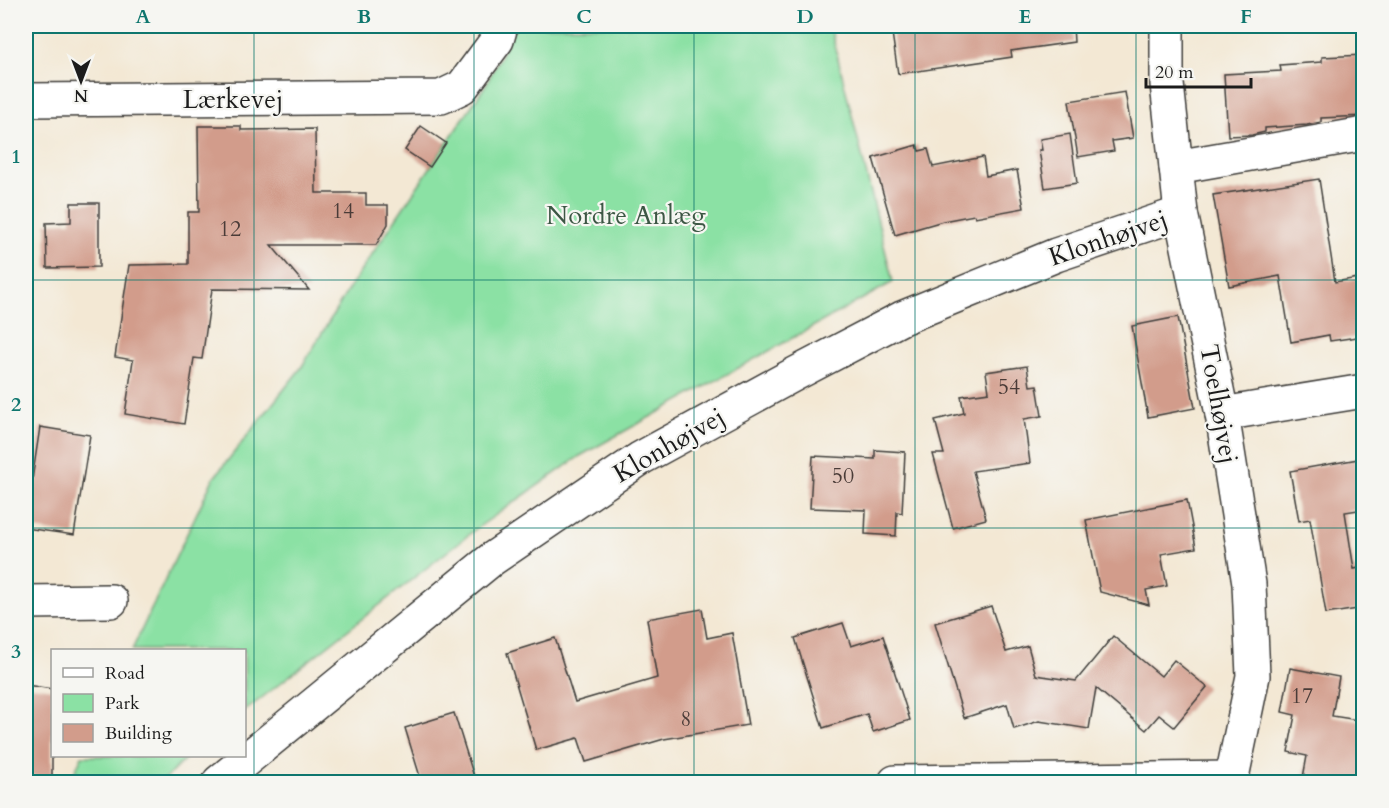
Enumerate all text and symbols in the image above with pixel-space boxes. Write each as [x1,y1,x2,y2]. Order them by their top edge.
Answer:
text: A [135,3,151,30]
text: B [357,3,371,30]
text: C [576,3,592,30]
text: D [796,3,814,30]
text: E [1019,3,1031,30]
text: F [1240,3,1252,30]
north arrow [51,51,111,111]
scale bar [1146,51,1251,89]
text: 20 m [1155,60,1194,85]
street label: Lærkevej [183,82,283,117]
text: N [74,84,88,106]
text: 1 [11,143,21,170]
house number: 14 [332,196,354,226]
park label: Nordre Anlæg [546,198,706,233]
street label: Klonhøjvej [1044,201,1172,275]
house number: 12 [219,214,241,244]
street label: Toelhøjvej [1191,342,1247,466]
house number: 54 [998,372,1020,402]
text: 2 [11,391,21,418]
street label: Klonhøjvej [607,399,731,491]
house number: 50 [832,461,854,491]
text: 3 [11,638,21,665]
legend [51,649,246,757]
text: Road [105,661,145,686]
house number: 17 [1291,681,1313,711]
text: Park [105,691,140,716]
house number: 8 [680,704,692,734]
text: Building [105,721,173,746]

